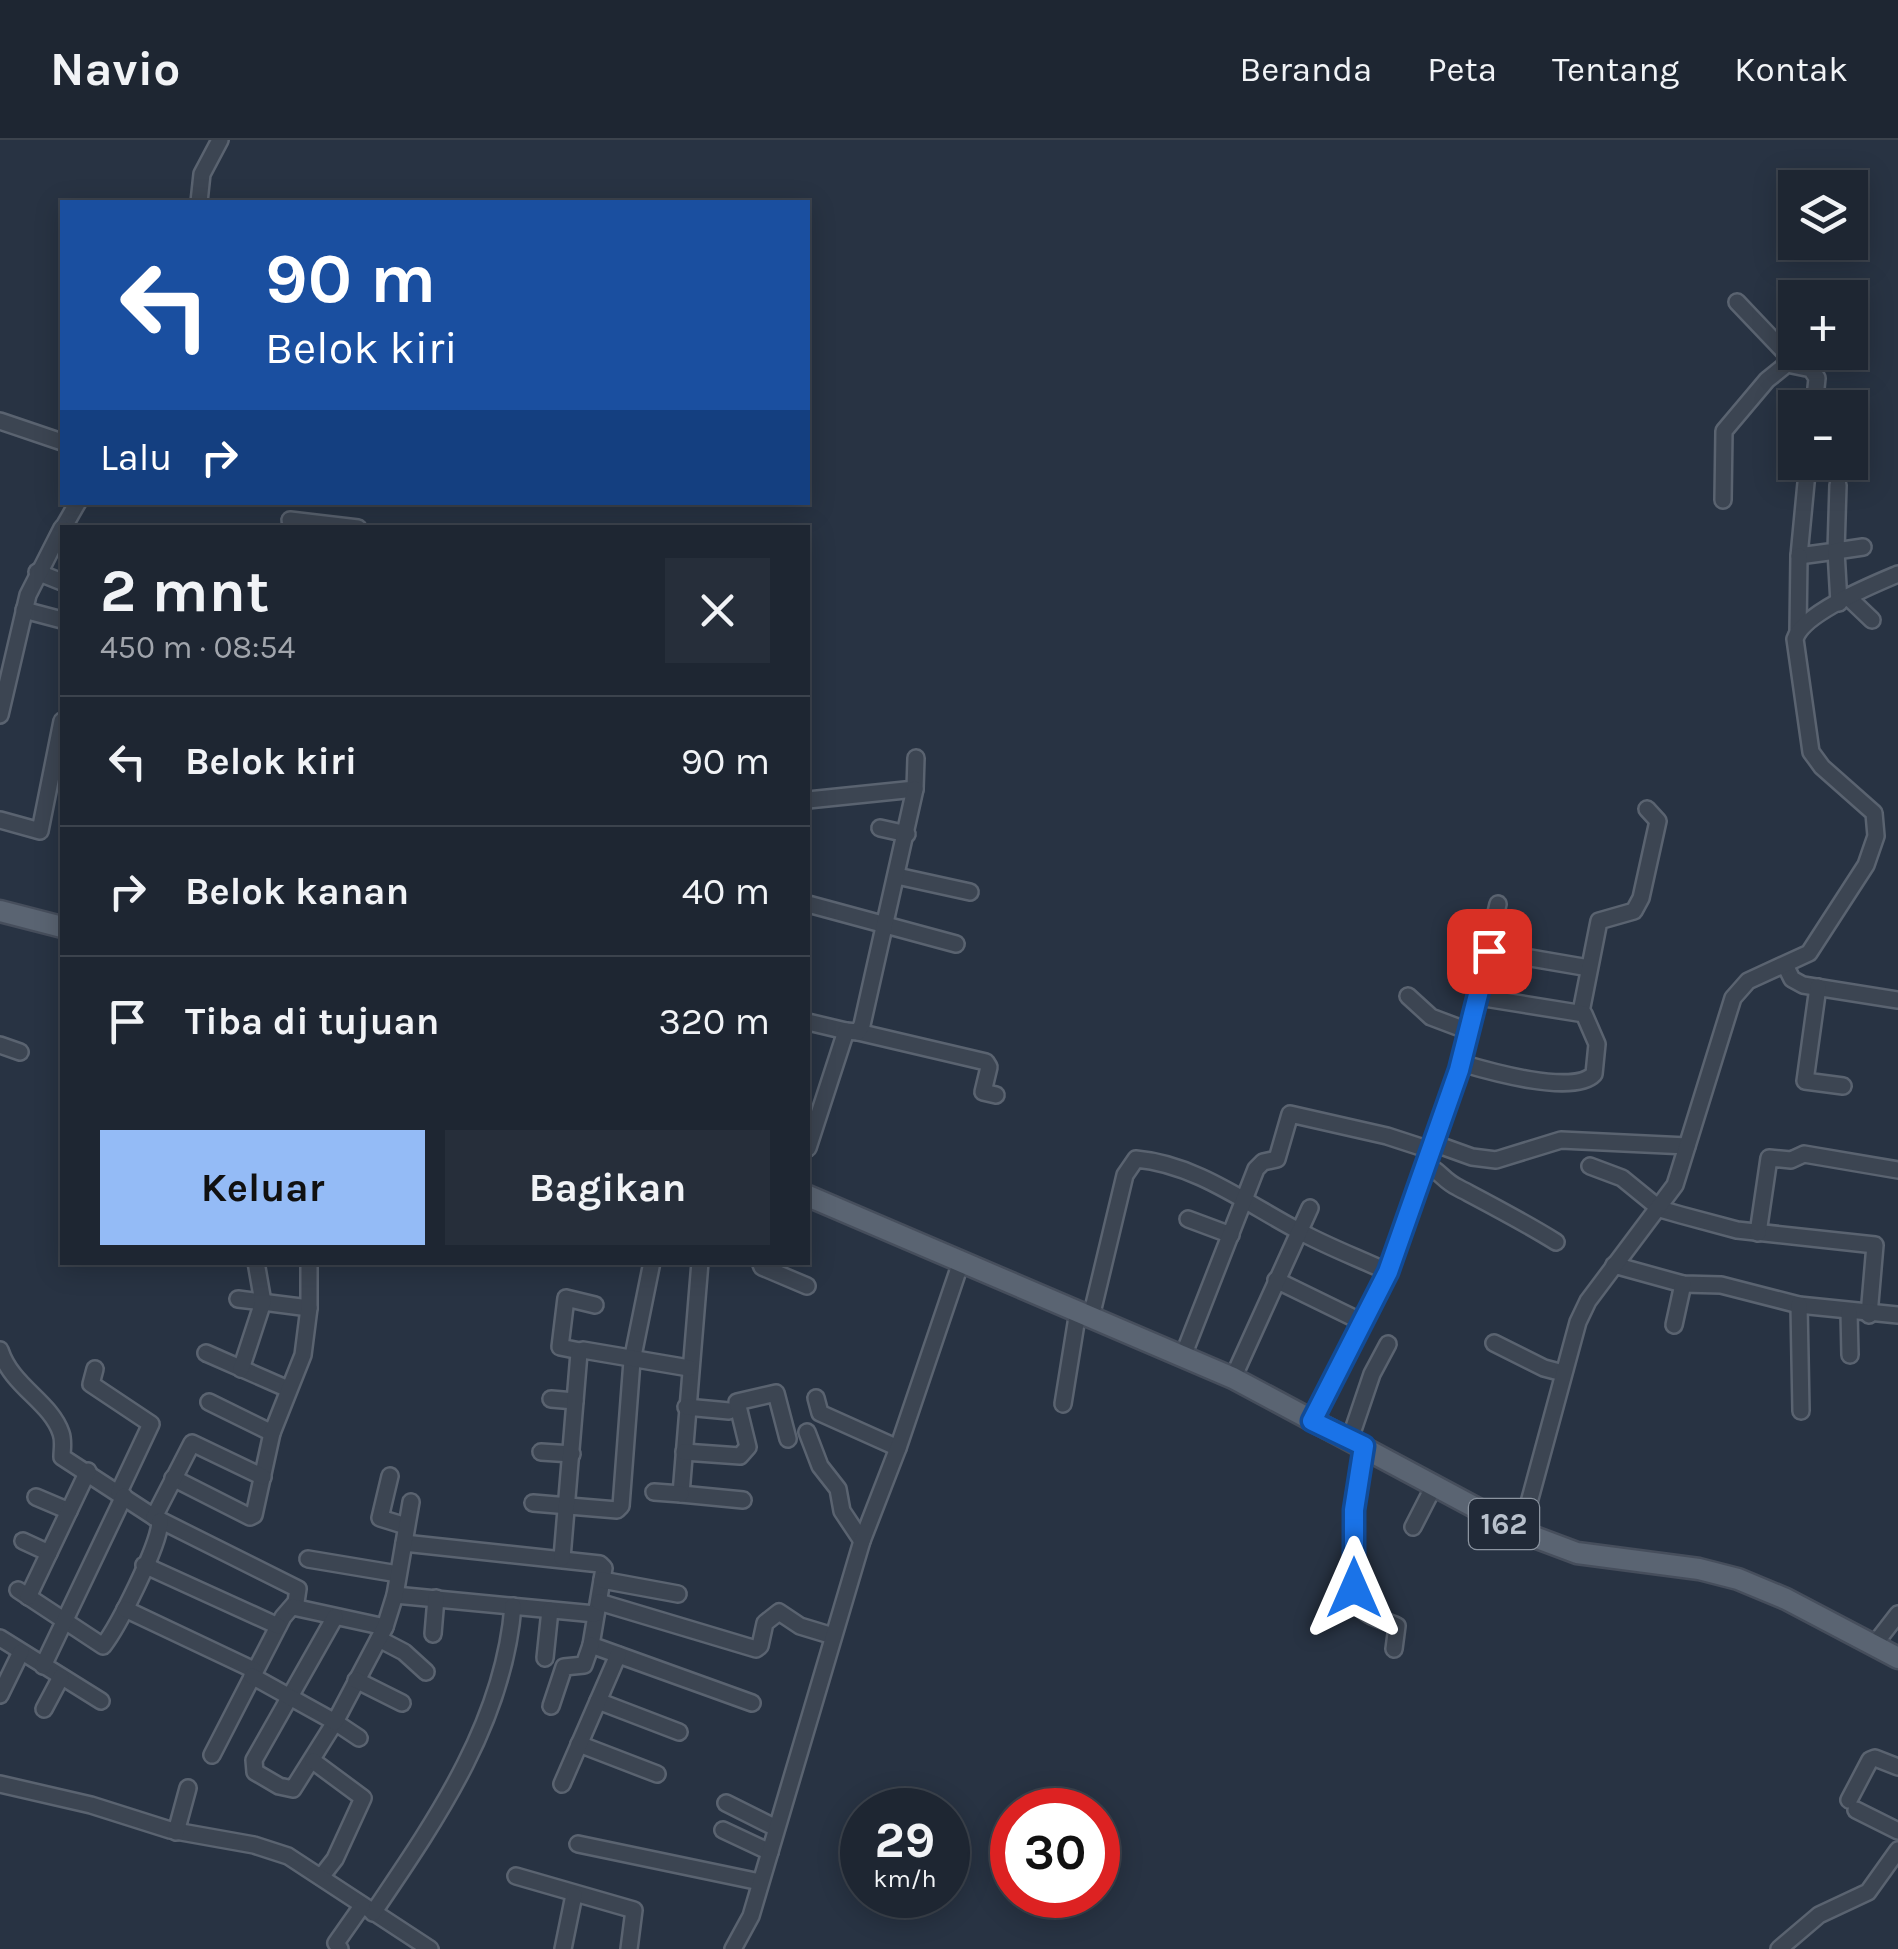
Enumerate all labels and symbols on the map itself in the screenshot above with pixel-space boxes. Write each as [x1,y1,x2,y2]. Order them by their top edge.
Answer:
pin [1447,909,1532,994]
road number: 162 [1469,1499,1539,1549]
position arrow [1302,1536,1406,1640]
speed limit sign: 30 [990,1788,1120,1918]

